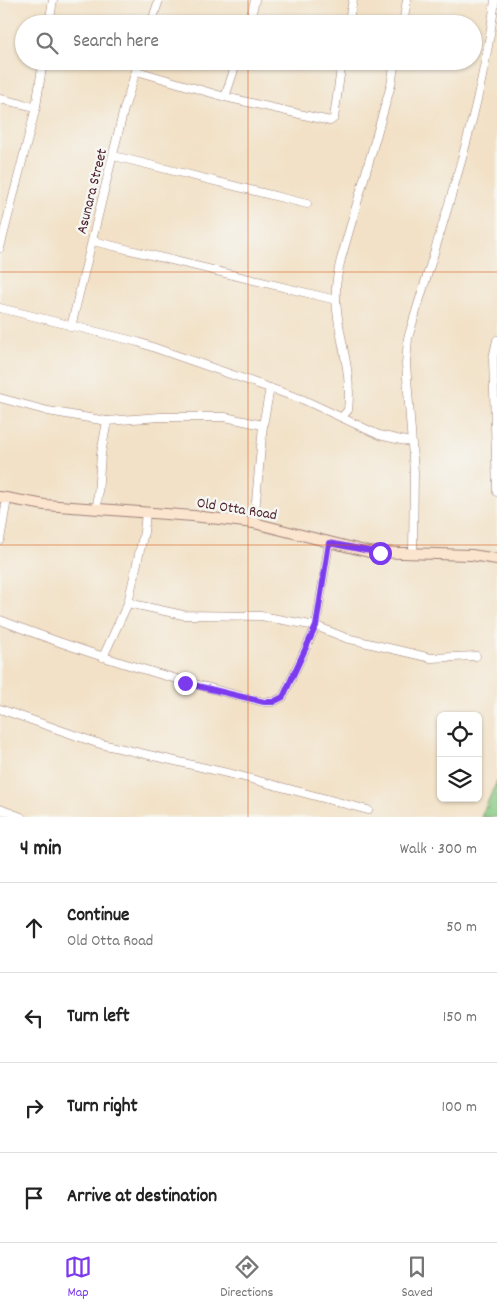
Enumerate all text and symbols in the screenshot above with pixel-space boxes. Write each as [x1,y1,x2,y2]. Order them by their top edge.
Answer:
search box [15,15,482,70]
icon: search [33,29,61,57]
text: Search here [73,29,159,56]
street label: Asunara Street [72,146,114,237]
street label: Old Otta Road [195,493,278,527]
route start [369,542,392,565]
route end [174,672,197,695]
map controls [437,712,482,802]
button: locate [437,712,482,757]
button: layers [437,757,482,802]
text: 4 min [20,835,62,865]
text: Walk · 300 m [400,838,477,861]
text: Continue [67,903,129,930]
icon: ahead [20,914,48,942]
text: 50 m [446,916,477,939]
text: Old Otta Road [67,930,153,953]
icon: left [20,1004,48,1032]
text: Turn left [67,1004,130,1031]
text: 150 m [443,1006,477,1029]
icon: right [20,1094,48,1122]
text: Turn right [67,1094,138,1121]
text: 100 m [441,1096,477,1119]
icon: arrive [20,1184,48,1212]
text: Arrive at destination [67,1184,217,1211]
tab: Map [64,1253,92,1303]
tab: Directions [220,1253,273,1303]
tab: Saved [402,1253,433,1303]

